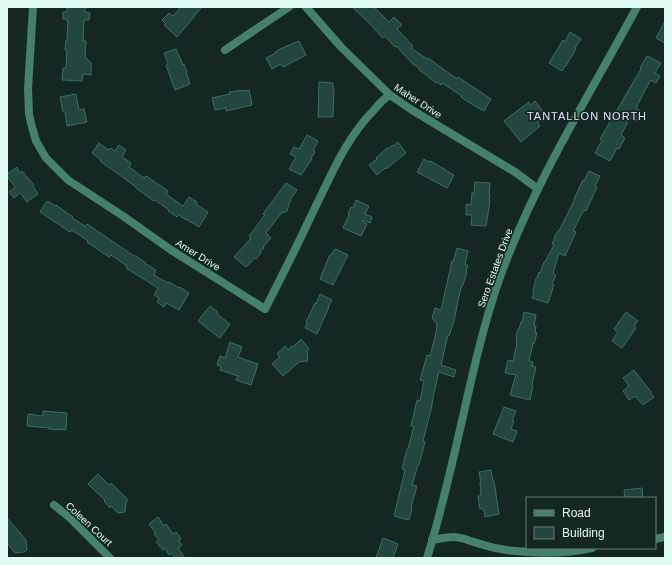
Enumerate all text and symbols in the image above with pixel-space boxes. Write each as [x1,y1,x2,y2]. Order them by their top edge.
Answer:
street label: Maher Drive [392,82,444,121]
district label: TANTALLON NORTH [527,110,647,122]
street label: Sero Estates Drive [476,227,515,309]
street label: Amer Drive [174,237,222,273]
legend [526,497,656,549]
street label: Coleen Court [64,500,114,548]
text: Road [562,506,591,520]
text: Building [562,526,605,540]

